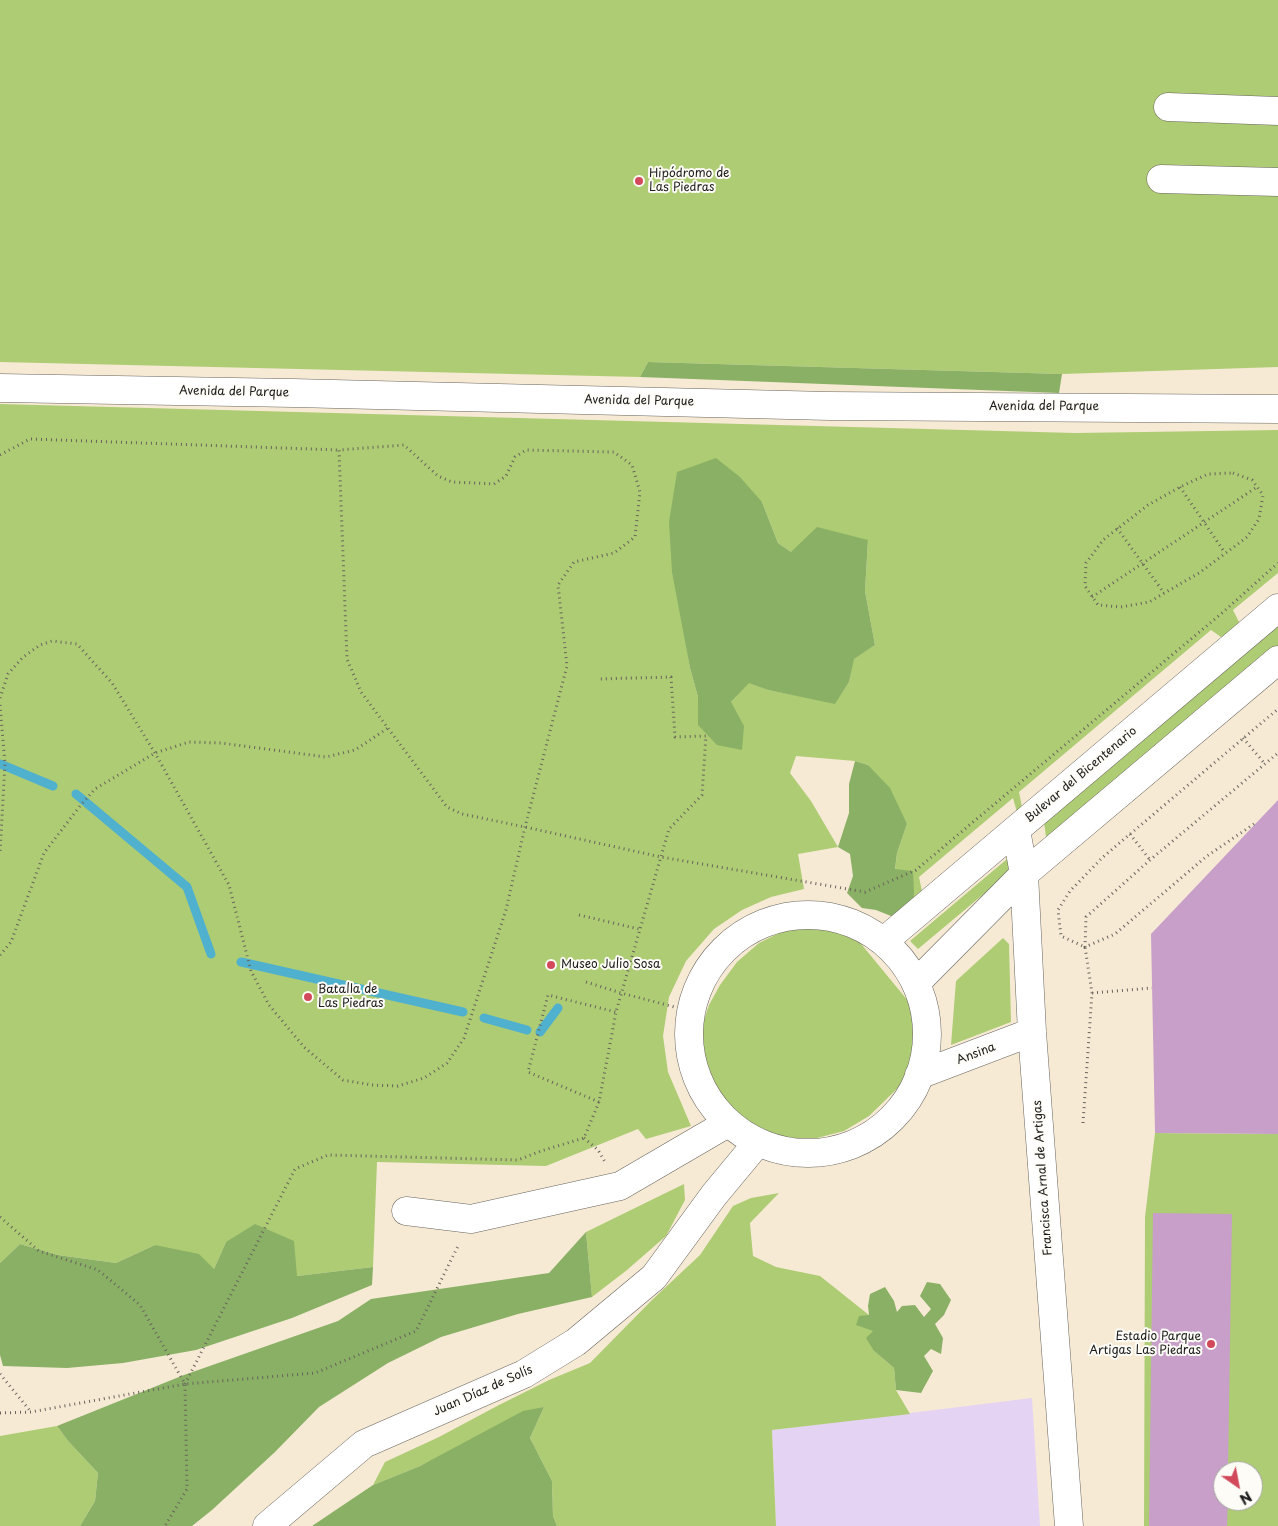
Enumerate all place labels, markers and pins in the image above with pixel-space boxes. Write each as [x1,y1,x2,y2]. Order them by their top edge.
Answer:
place label: Hipódromo de Las Piedras [649,167,729,195]
marker: Hipódromo de Las Piedras [633,175,645,187]
place label: Museo Julio Sosa [561,958,660,972]
marker: Museo Julio Sosa [545,959,557,971]
place label: Batalla de Las Piedras [318,983,384,1011]
marker: Batalla de Las Piedras [302,991,314,1003]
place label: Estadio Parque Artigas Las Piedras [1089,1330,1201,1358]
marker: Estadio Parque Artigas Las Piedras [1205,1338,1217,1350]

